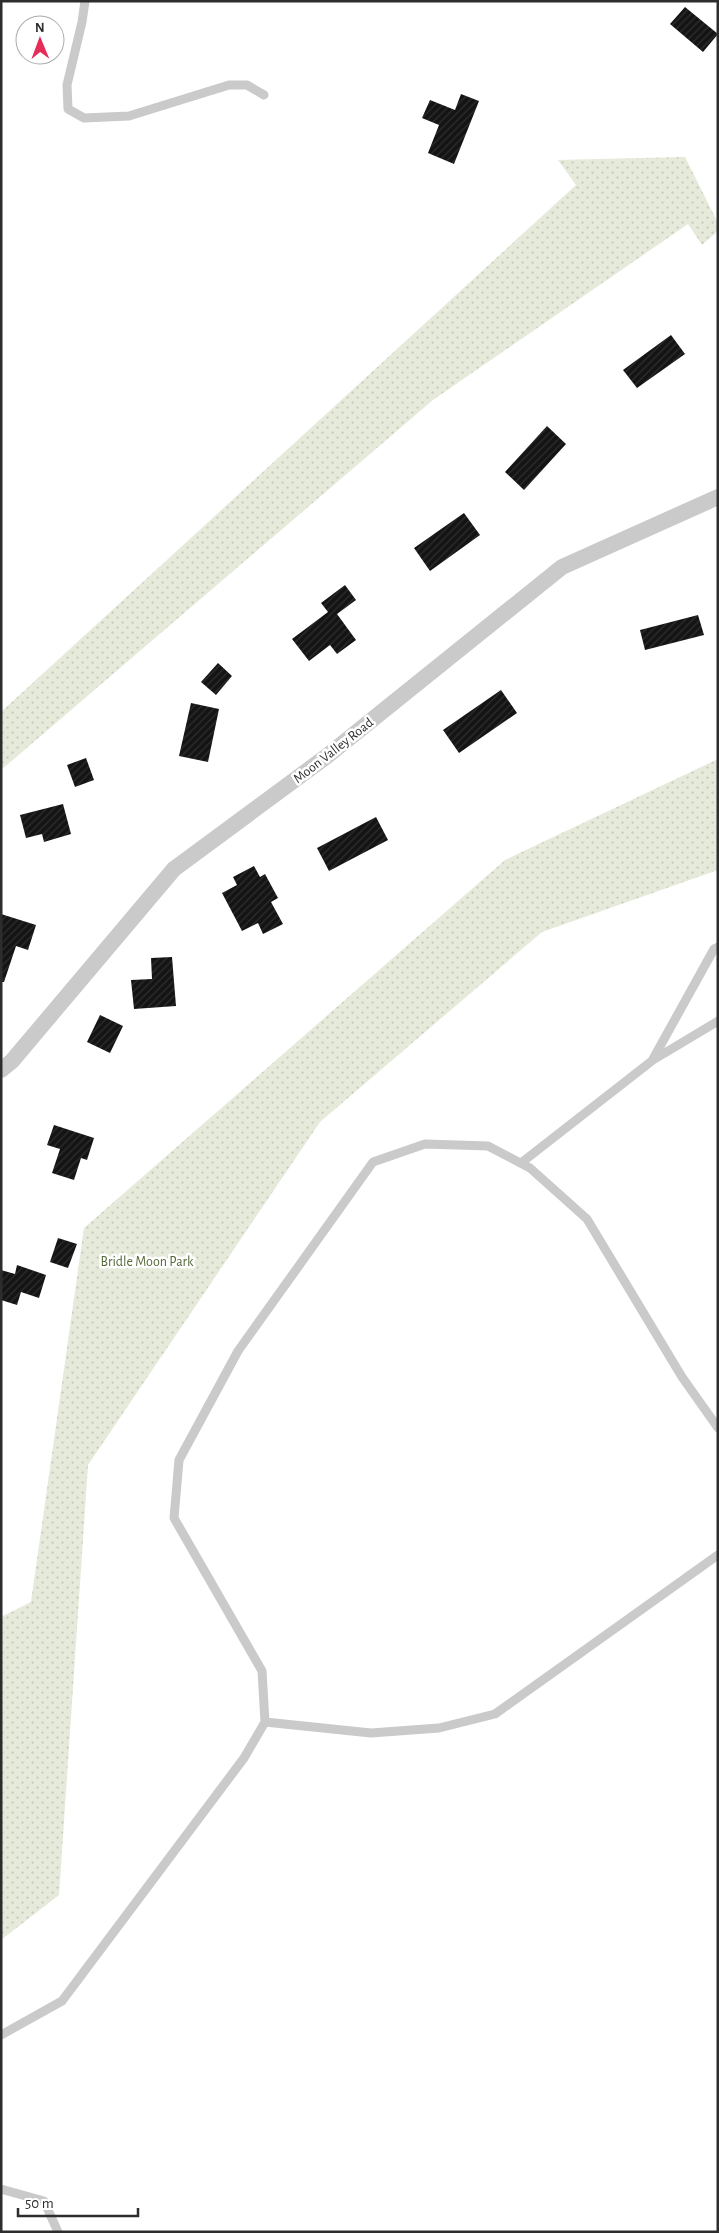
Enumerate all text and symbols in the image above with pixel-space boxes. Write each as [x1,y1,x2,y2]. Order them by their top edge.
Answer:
north arrow [15,15,65,65]
text: N [35,21,45,35]
street label: Moon Valley Road [291,715,376,786]
park label: Bridle Moon Park [101,1255,194,1269]
scale bar [18,2186,138,2218]
text: 50 m [25,2196,54,2211]

